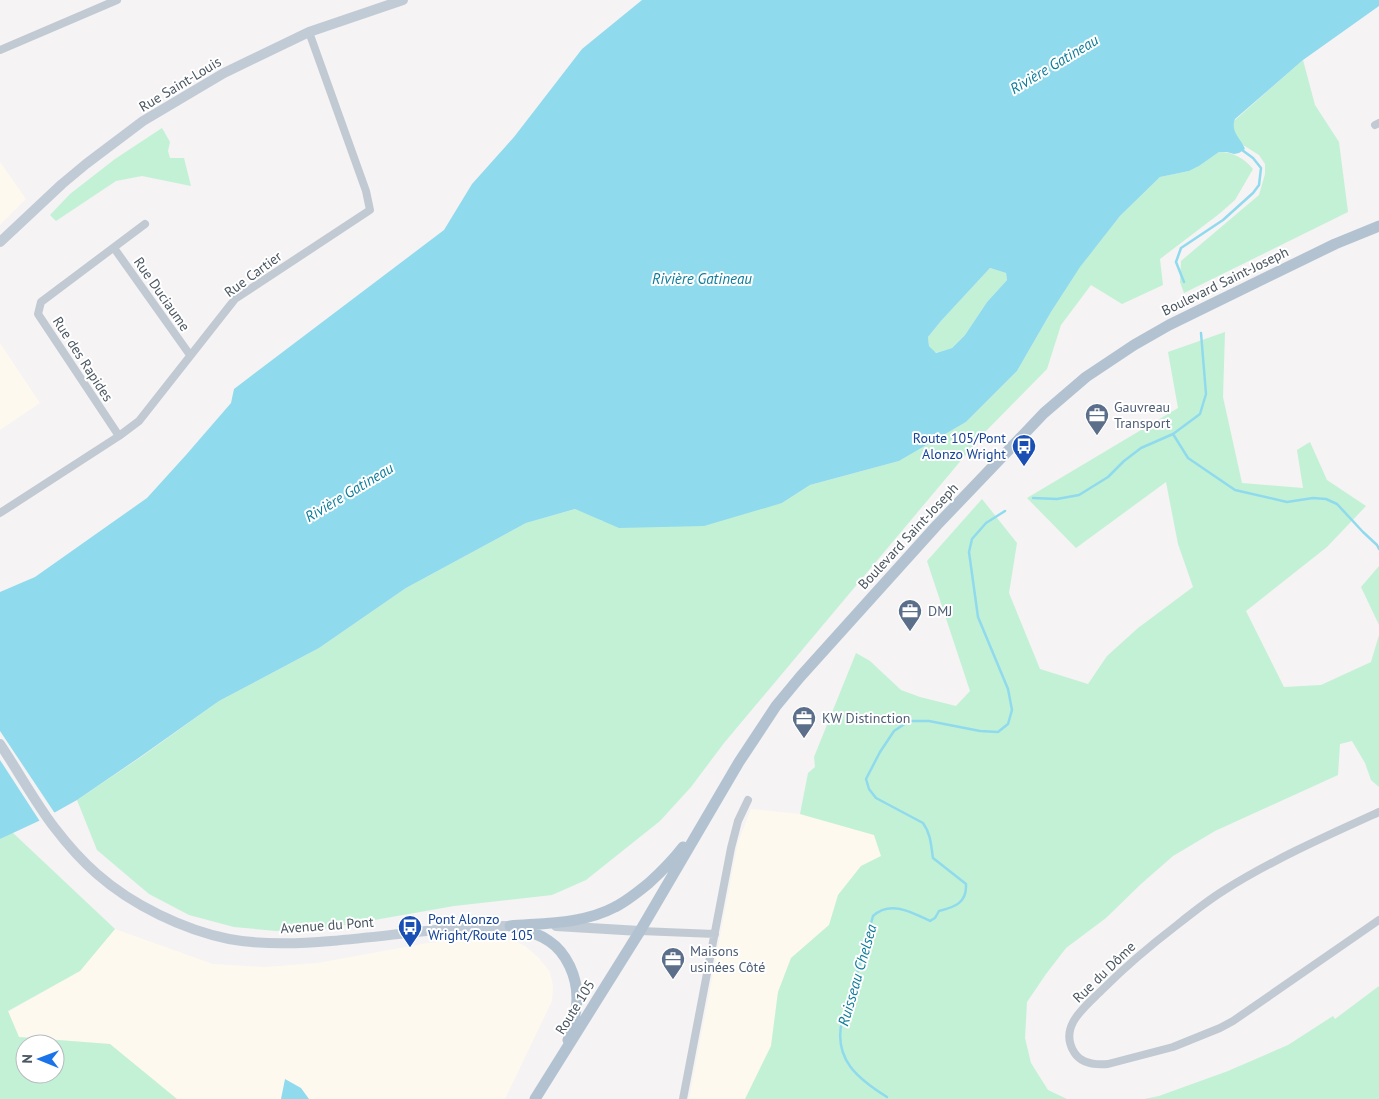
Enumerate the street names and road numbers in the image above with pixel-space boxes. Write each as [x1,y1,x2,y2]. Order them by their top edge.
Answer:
street label: Rue Saint-Louis [136,52,225,116]
street label: Boulevard Saint-Joseph [1159,242,1291,320]
street label: Rue Cartier [221,247,286,301]
street label: Rue Duciaume [130,253,194,335]
street label: Rue des Rapides [49,313,117,405]
street label: Boulevard Saint-Joseph [854,479,962,593]
street label: Avenue du Pont [280,913,375,937]
street label: Rue du Dôme [1069,938,1139,1006]
street label: Route 105 [551,976,599,1038]

